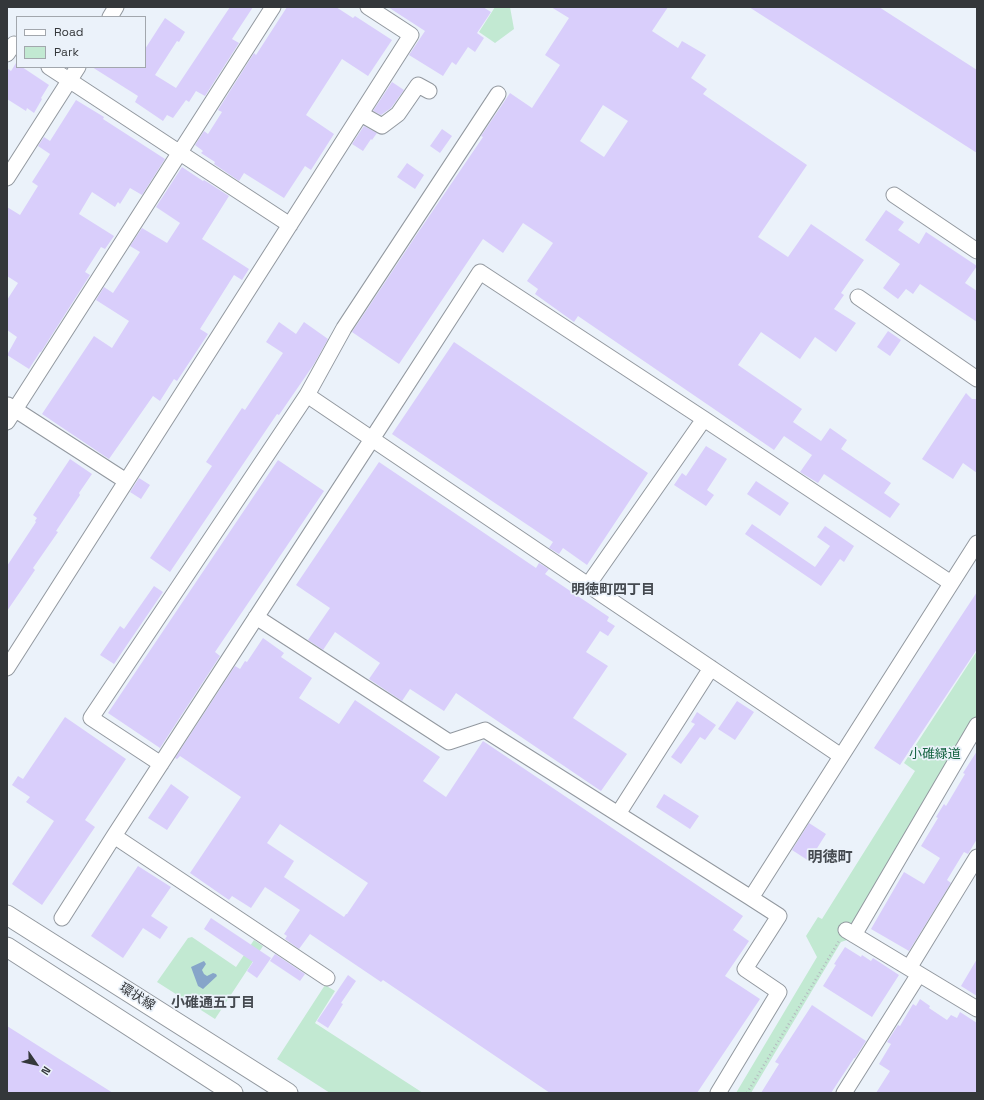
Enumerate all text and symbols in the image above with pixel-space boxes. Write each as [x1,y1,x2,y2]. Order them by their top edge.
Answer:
legend [16,16,146,68]
text: Road [54,24,83,40]
text: Park [54,44,79,60]
district label: 明徳町四丁目 [571,582,655,598]
park label: 小碓緑道 [909,746,961,762]
district label: 明徳町 [808,849,852,867]
street label: 環状線 [116,980,158,1014]
district label: 小碓通五丁目 [171,995,255,1011]
north arrow [16,1044,56,1084]
text: N [38,1064,54,1078]

